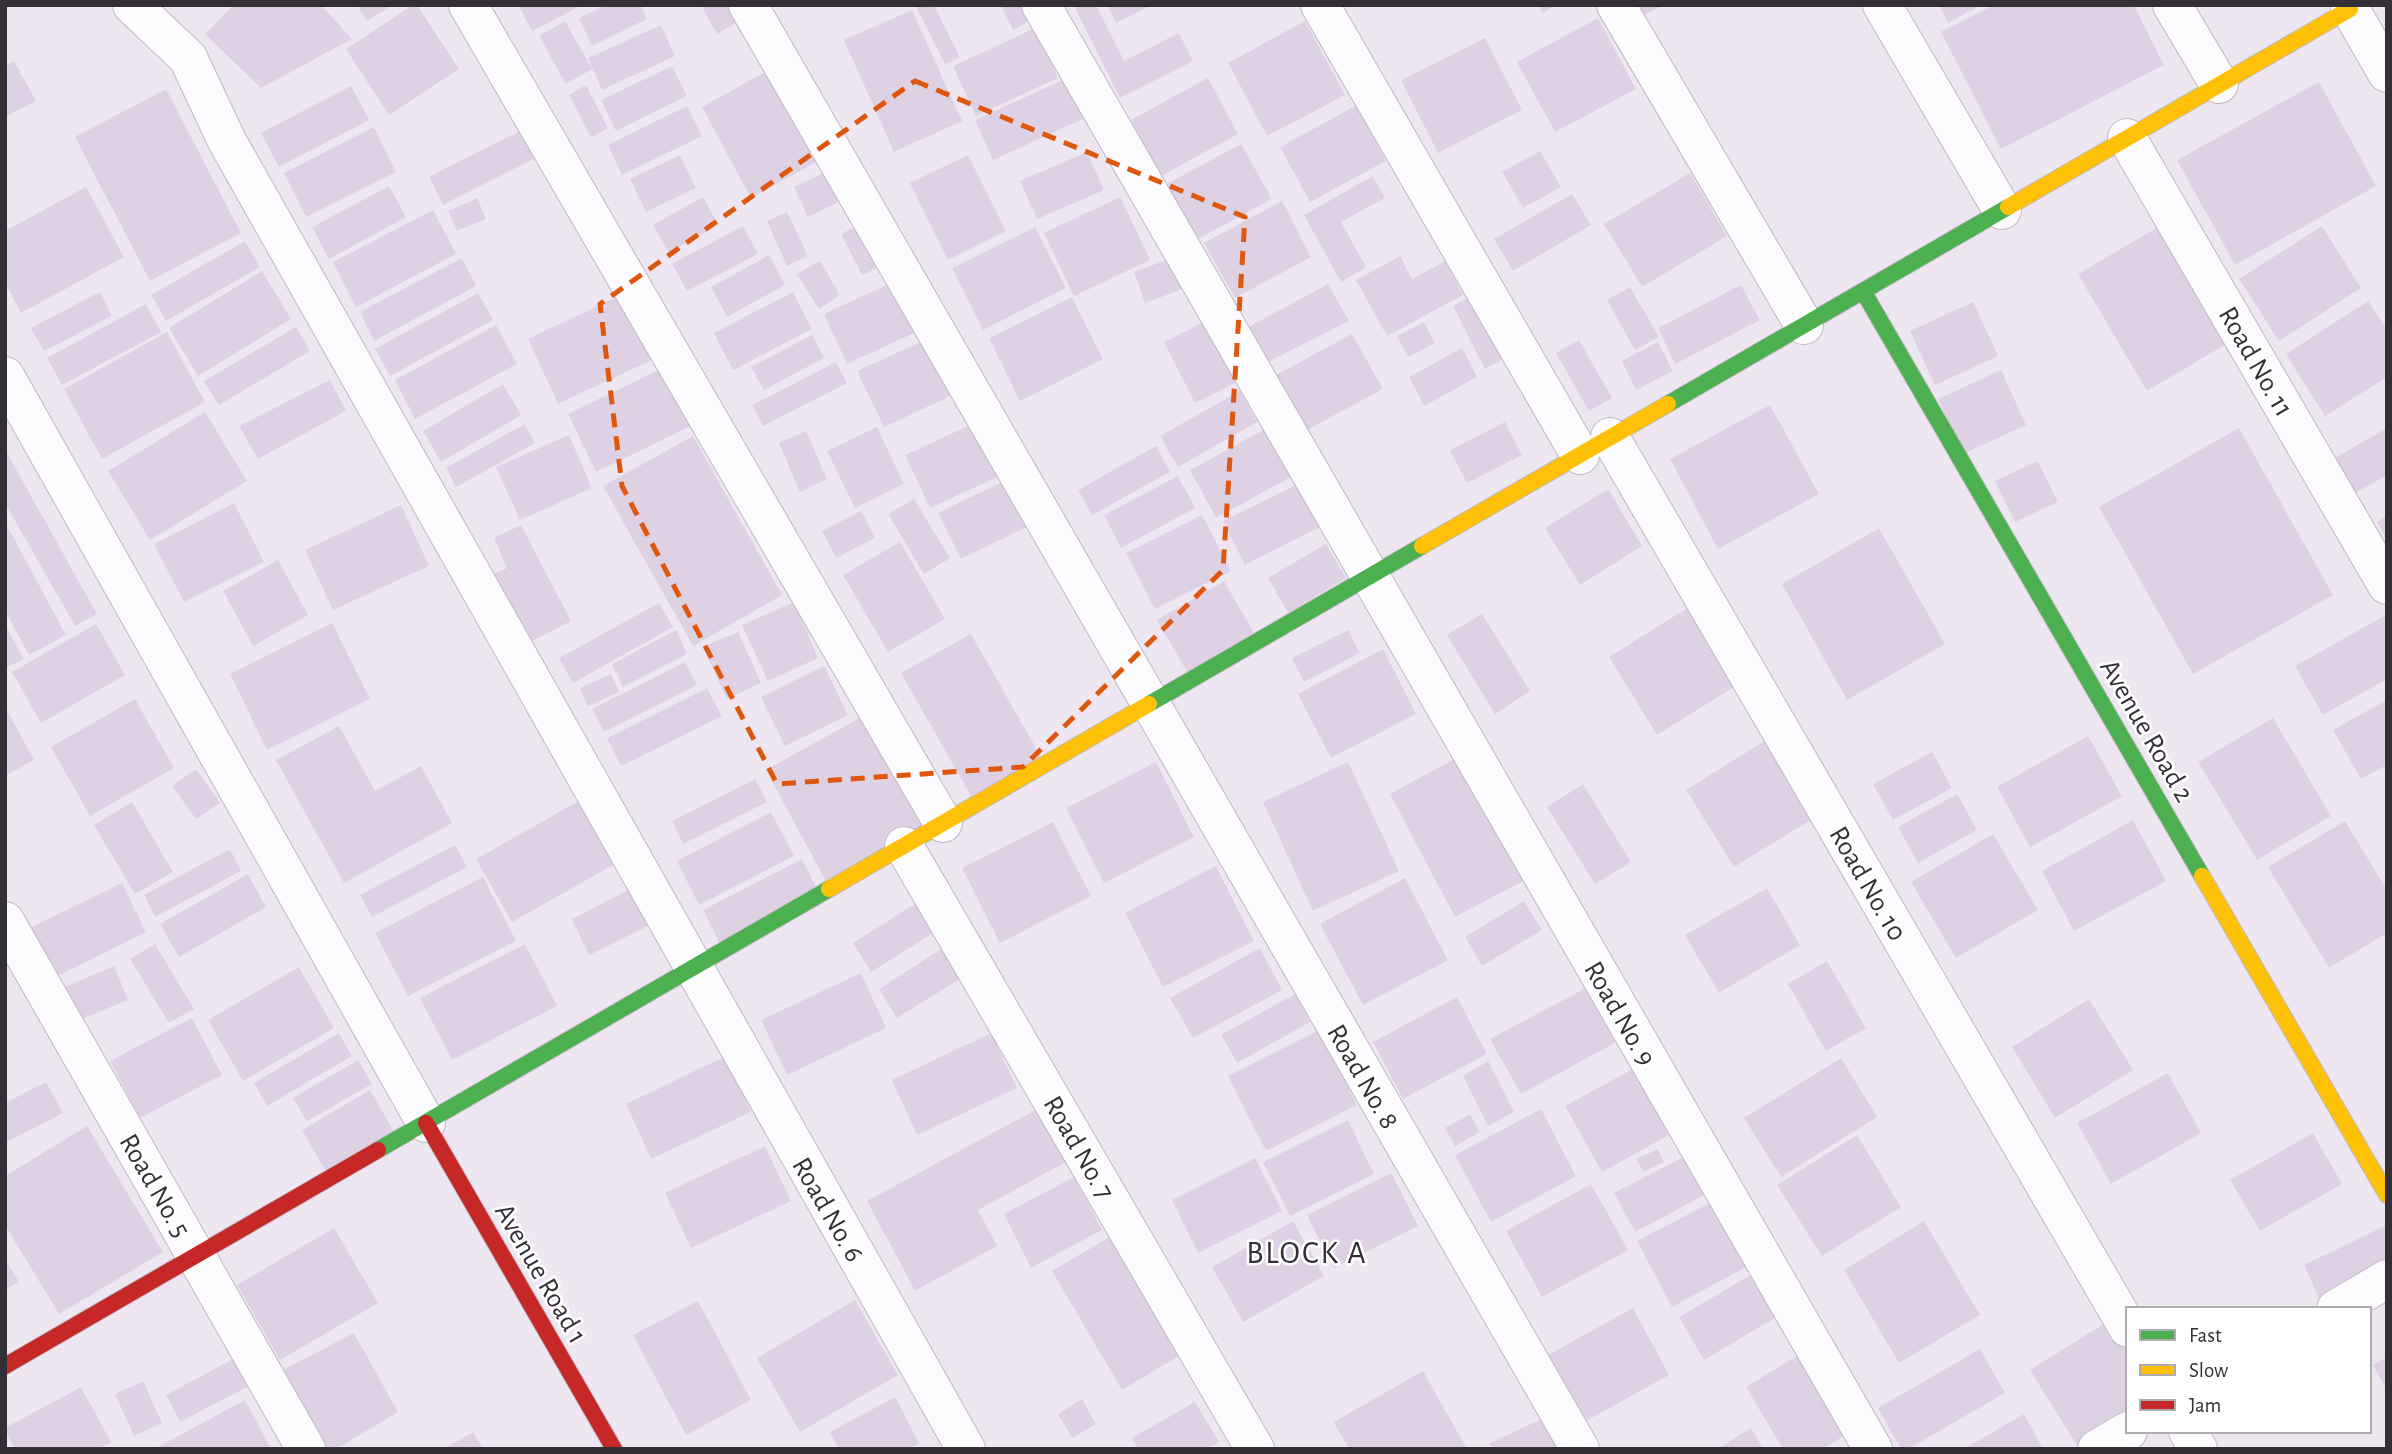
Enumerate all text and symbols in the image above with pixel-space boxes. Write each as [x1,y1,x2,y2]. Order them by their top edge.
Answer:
street label: Road No. 11 [2213,302,2298,422]
street label: Avenue Road 2 [2094,655,2198,807]
street label: Road No. 10 [1823,822,1911,946]
street label: Road No. 9 [1578,957,1660,1071]
street label: Road No. 8 [1321,1020,1403,1134]
street label: Road No. 7 [1038,1092,1119,1204]
street label: Road No. 5 [114,1130,195,1242]
street label: Road No. 6 [786,1153,868,1267]
street label: Avenue Road 1 [489,1199,591,1349]
district label: BLOCK A [1246,1237,1368,1269]
legend [2126,1307,2371,1433]
text: Fast [2189,1325,2222,1346]
text: Slow [2189,1360,2228,1381]
text: Jam [2189,1395,2221,1416]

